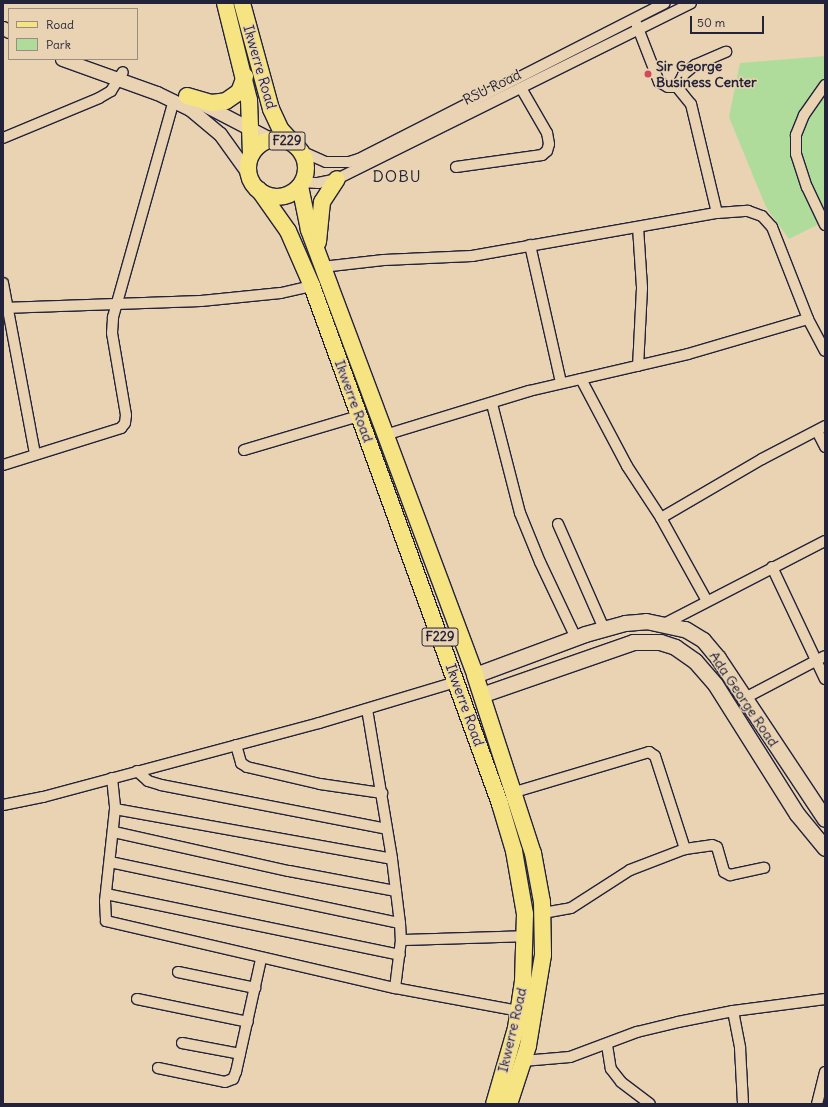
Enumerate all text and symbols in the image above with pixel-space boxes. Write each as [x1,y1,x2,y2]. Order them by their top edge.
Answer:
legend [8,8,138,60]
scale bar [692,8,766,34]
text: 50 m [697,15,725,30]
text: Road [46,17,74,32]
street label: Ikwerre Road [240,23,280,111]
text: Park [46,37,71,52]
place label: Sir George Business Center [656,58,757,90]
street label: RSU Road [460,66,524,108]
marker: Sir George Business Center [643,69,653,79]
road number: F229 [268,130,306,152]
district label: DOBU [372,166,422,186]
street label: Ikwerre Road [331,357,377,445]
road number: F229 [421,626,459,648]
street label: Ada George Road [706,648,782,750]
street label: Ikwerre Road [442,661,488,749]
street label: Ikwerre Road [494,986,530,1074]

